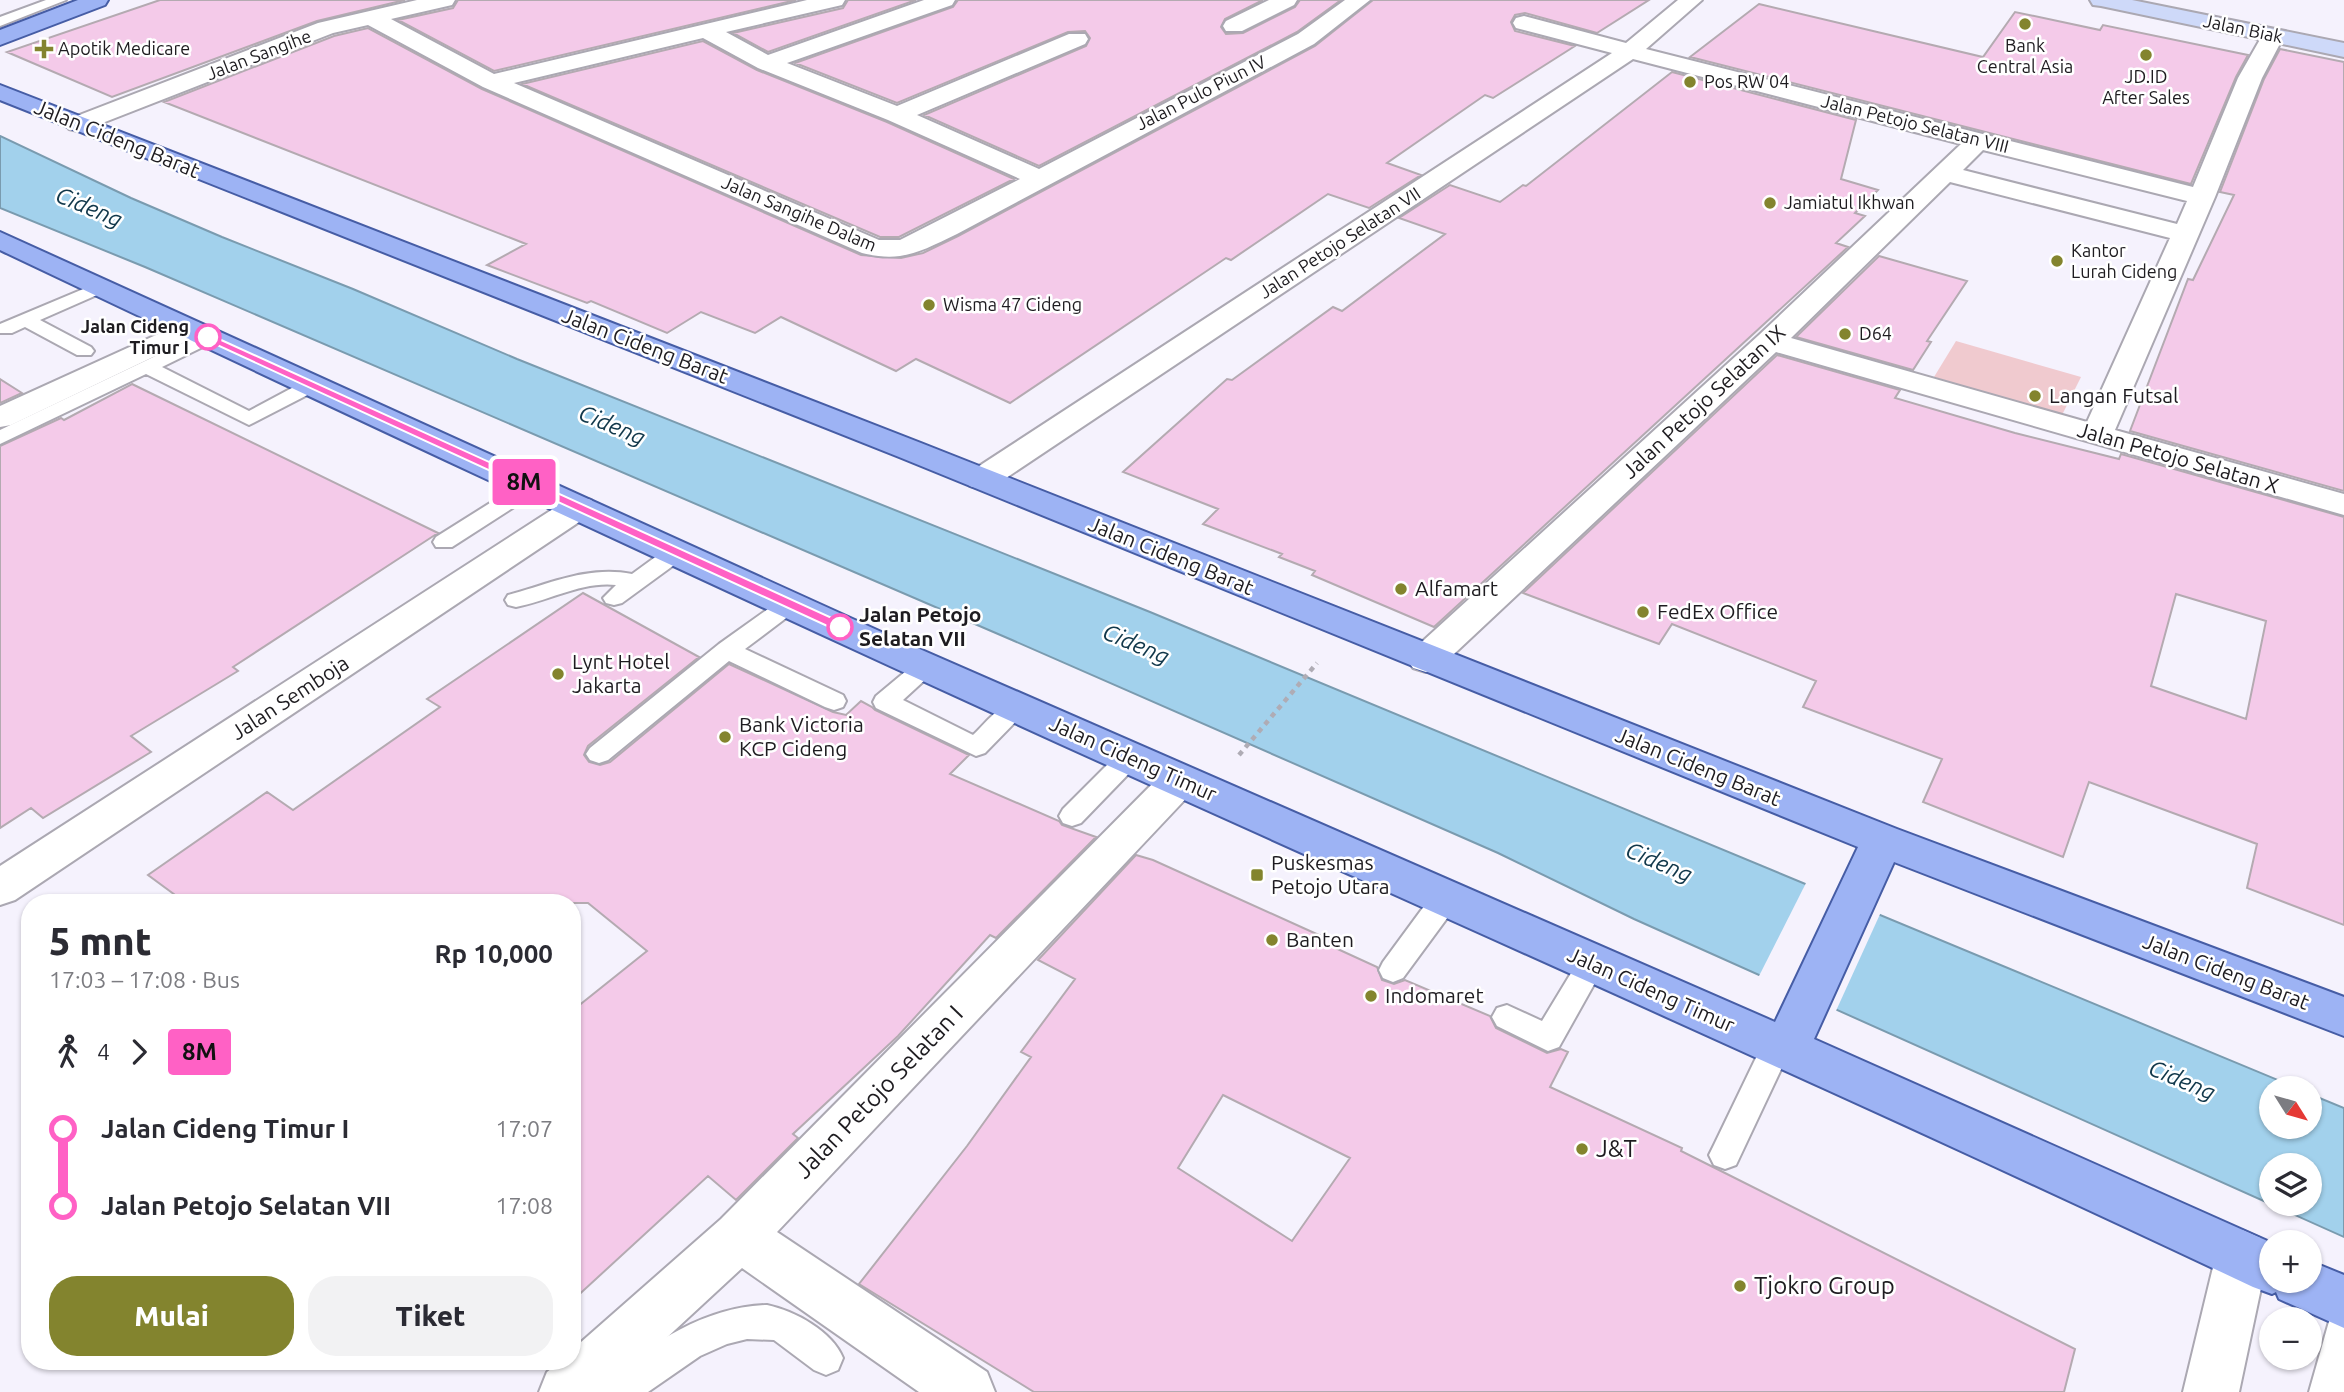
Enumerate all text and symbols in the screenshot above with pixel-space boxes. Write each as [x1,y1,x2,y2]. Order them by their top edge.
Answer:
street label: Jalan Biak [2202,10,2285,46]
marker: Bank Central Asia [2017,16,2033,32]
street label: Jalan Sangihe [204,25,314,83]
place label: Bank Central Asia [1977,35,2073,76]
place label: Apotik Medicare [58,38,190,58]
marker: Apotik Medicare [36,41,52,57]
marker: JD.ID After Sales [2138,47,2154,63]
street label: Jalan Pulo Piun IV [1132,51,1269,133]
place label: JD.ID After Sales [2102,66,2190,107]
place label: Pos RW 04 [1704,71,1789,91]
marker: Pos RW 04 [1682,74,1698,90]
street label: Jalan Petojo Selatan VIII [1819,90,2011,156]
street label: Jalan Cideng Barat [31,94,204,182]
street label: Jalan Sangihe Dalam [719,171,880,255]
water label: Cideng [52,181,126,232]
street label: Jalan Petojo Selatan VII [1255,183,1424,302]
place label: Jamiatul Ikhwan [1784,192,1915,212]
marker: Jamiatul Ikhwan [1762,195,1778,211]
place label: Kantor Lurah Cideng [2071,240,2177,281]
marker: Kantor Lurah Cideng [2049,253,2065,269]
place label: Wisma 47 Cideng [943,294,1082,314]
marker: Wisma 47 Cideng [921,297,937,313]
street label: Jalan Cideng Barat [559,302,732,388]
place label: Jalan Cideng Timur I [81,316,189,357]
street label: Jalan Petojo Selatan IX [1617,320,1790,483]
place label: D64 [1859,323,1892,343]
marker: Jalan Cideng Timur I [195,324,221,350]
marker: D64 [1837,326,1853,342]
place label: Langan Futsal [2049,383,2179,407]
marker: Langan Futsal [2027,388,2043,404]
water label: Cideng [575,399,649,450]
street label: Jalan Petojo Selatan X [2075,417,2282,497]
line badge: 8M [492,459,556,505]
text: 8M [507,468,541,495]
street label: Jalan Cideng Barat [1085,511,1258,599]
place label: Alfamart [1415,576,1498,600]
marker: Alfamart [1393,581,1409,597]
place label: FedEx Office [1657,599,1778,623]
place label: Jalan Petojo Selatan VII [859,602,982,650]
marker: FedEx Office [1635,604,1651,620]
marker: Jalan Petojo Selatan VII [827,614,853,640]
water label: Cideng [1099,618,1173,669]
place label: Lynt Hotel Jakarta [572,649,670,697]
street label: Jalan Semboja [226,650,353,744]
marker: Lynt Hotel Jakarta [550,666,566,682]
street label: Jalan Cideng Timur [1046,710,1221,806]
place label: Bank Victoria KCP Cideng [739,712,864,760]
street label: Jalan Cideng Barat [1612,722,1785,810]
marker: Bank Victoria KCP Cideng [717,729,733,745]
water label: Cideng [1622,836,1696,887]
place label: Puskesmas Petojo Utara [1271,850,1390,898]
marker: Puskesmas Petojo Utara [1249,867,1265,883]
text: 5 mnt [49,920,152,962]
place label: Banten [1286,927,1354,951]
street label: Jalan Cideng Barat [2140,928,2313,1014]
marker: Banten [1264,932,1280,948]
text: Rp 10,000 [434,939,553,968]
street label: Jalan Cideng Timur [1564,941,1739,1037]
text: 17:03 – 17:08 · Bus [49,967,240,992]
place label: Indomaret [1385,983,1484,1007]
marker: Indomaret [1363,988,1379,1004]
street label: Jalan Petojo Selatan I [789,1000,968,1184]
icon: walk [49,1033,87,1071]
icon: forward [120,1033,158,1071]
text: 8M [182,1038,217,1065]
text: 4 [97,1039,110,1064]
water label: Cideng [2145,1054,2219,1105]
north arrow [2259,1076,2322,1139]
map controls [2259,1076,2322,1370]
text: Jalan Cideng Timur I [101,1114,349,1143]
text: 17:07 [495,1116,553,1141]
place label: J&T [1596,1135,1637,1162]
marker: J&T [1574,1141,1590,1157]
button: layers [2259,1153,2322,1216]
text: Jalan Petojo Selatan VII [101,1191,391,1220]
text: 17:08 [495,1193,553,1218]
button: + [2259,1230,2322,1293]
place label: Tjokro Group [1754,1272,1895,1299]
button: Mulai [49,1276,294,1356]
button: Tiket [308,1276,553,1356]
marker: Tjokro Group [1732,1278,1748,1294]
button: − [2259,1307,2322,1370]

